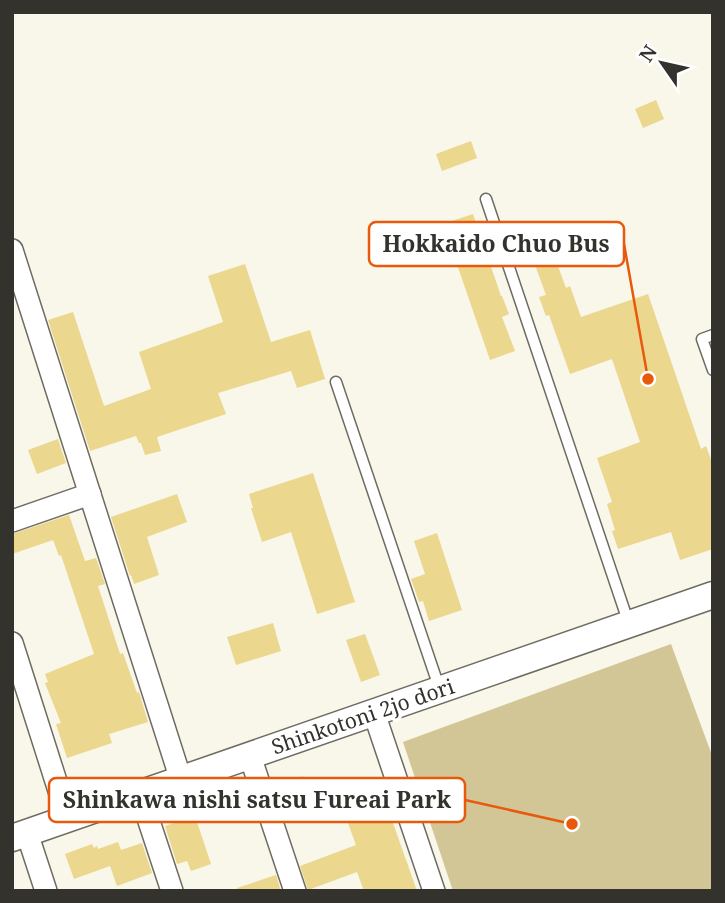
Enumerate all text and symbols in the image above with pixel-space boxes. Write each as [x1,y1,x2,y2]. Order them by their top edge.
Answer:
north arrow [627,28,697,98]
text: N [633,40,663,67]
callout: Hokkaido Chuo Bus [369,222,624,266]
text: Hokkaido Chuo Bus [382,227,610,259]
street label: Shinkotoni 2jo dori [268,672,458,760]
callout: Shinkawa nishi satsu Fureai Park [49,778,465,822]
text: Shinkawa nishi satsu Fureai Park [63,783,452,815]

